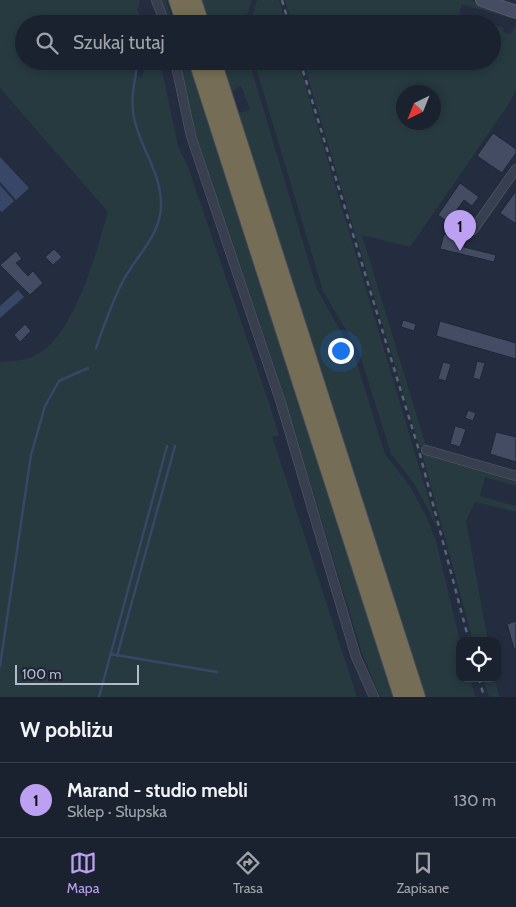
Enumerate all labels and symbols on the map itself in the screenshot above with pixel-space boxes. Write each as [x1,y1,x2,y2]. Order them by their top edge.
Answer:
north arrow [396,85,441,130]
pin: 1 [444,210,476,251]
your location [328,338,354,364]
scale bar [15,662,139,685]

